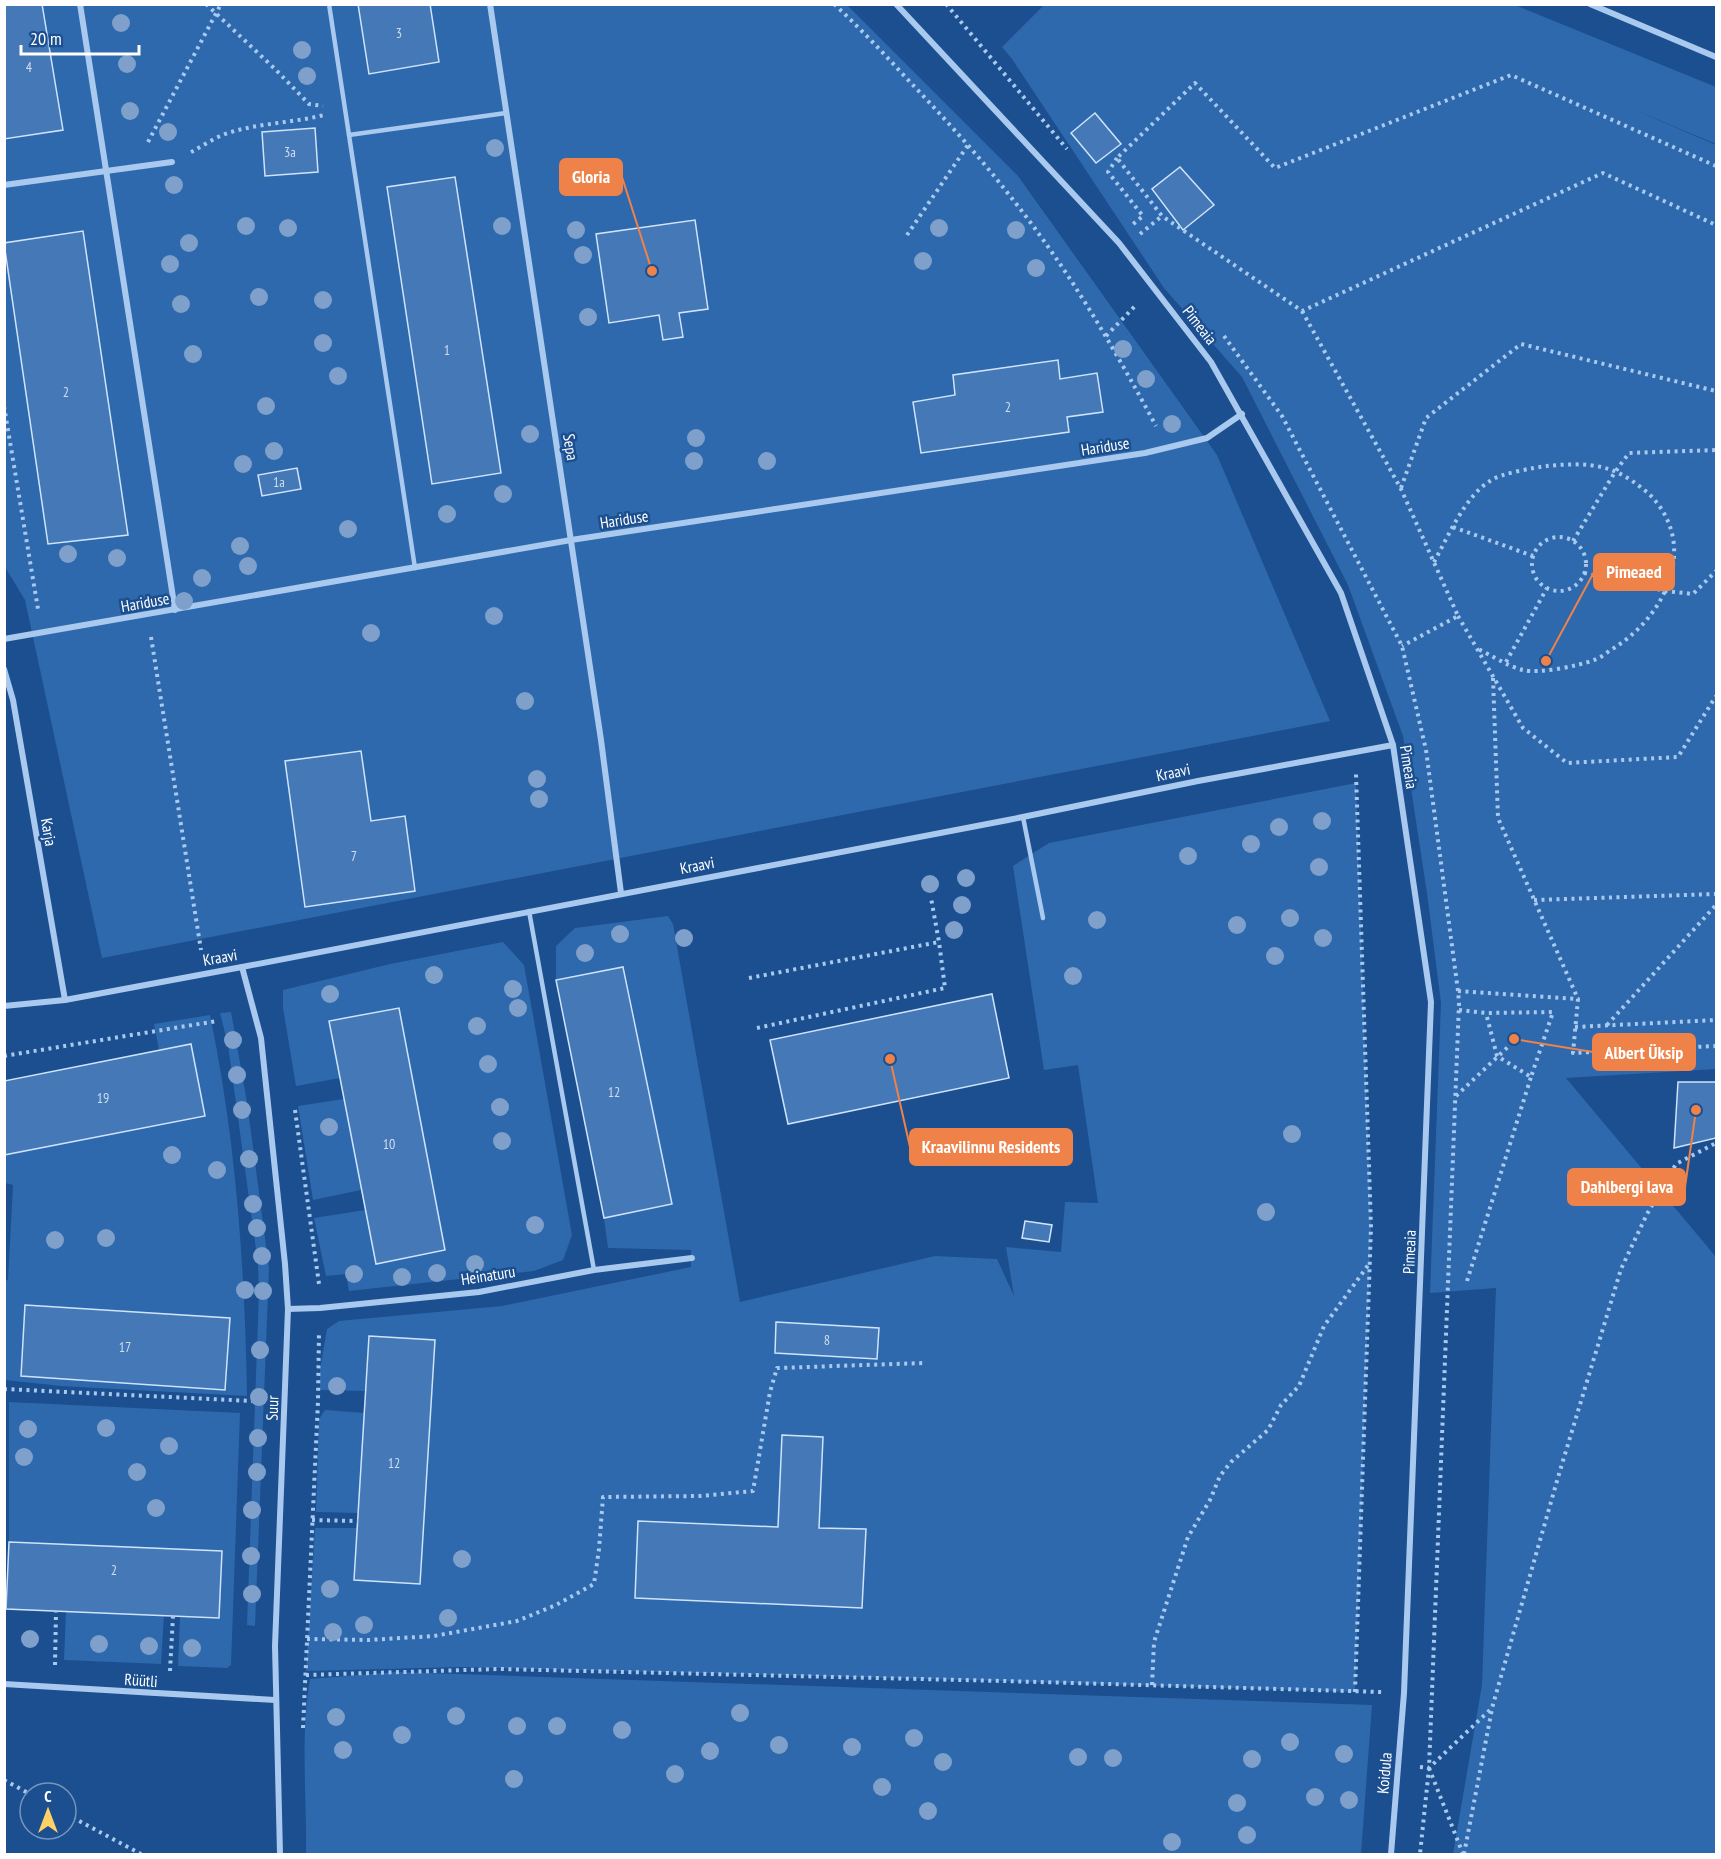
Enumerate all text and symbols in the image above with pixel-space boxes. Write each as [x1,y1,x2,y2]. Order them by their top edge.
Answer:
scale bar [21,18,140,56]
house number: 3 [396,24,402,42]
text: 20 m [30,27,62,50]
house number: 4 [26,58,33,76]
house number: 3a [284,143,296,161]
callout: Gloria [560,159,622,195]
text: Gloria [572,165,610,188]
street label: Pimeaia [1179,302,1221,348]
house number: 1 [444,341,450,359]
house number: 2 [63,383,69,401]
house number: 2 [1005,398,1011,416]
street label: Sepa [559,432,583,462]
street label: Hariduse [1079,432,1131,460]
house number: 1a [273,473,285,491]
street label: Hariduse [598,505,650,533]
callout: Pimeaed [1594,554,1674,590]
text: Pimeaed [1606,560,1662,583]
street label: Hariduse [119,588,171,616]
street label: Pimeaia [1396,744,1422,790]
street label: Kraavi [1154,759,1192,785]
street label: Karja [37,816,61,848]
house number: 7 [351,847,357,865]
street label: Kraavi [678,852,716,878]
street label: Kraavi [201,944,239,970]
callout: Albert Üksip [1593,1034,1695,1070]
text: Albert Üksip [1604,1041,1683,1064]
house number: 12 [608,1083,620,1101]
house number: 19 [97,1089,109,1107]
callout: Kraavilinnu Residents [910,1129,1072,1165]
house number: 10 [383,1135,395,1153]
text: Kraavilinnu Residents [922,1135,1060,1158]
callout: Dahlbergi lava [1568,1169,1685,1205]
text: Dahlbergi lava [1581,1175,1673,1198]
street label: Pimeaia [1398,1230,1420,1274]
street label: Heinaturu [459,1261,517,1289]
house number: 8 [824,1331,830,1349]
house number: 17 [119,1338,131,1356]
street label: Suur [262,1394,282,1421]
house number: 12 [388,1454,400,1472]
house number: 2 [111,1561,117,1579]
street label: Rüütli [124,1669,158,1691]
street label: Koidula [1372,1751,1396,1795]
north arrow [18,1781,78,1841]
text: С [44,1786,52,1806]

